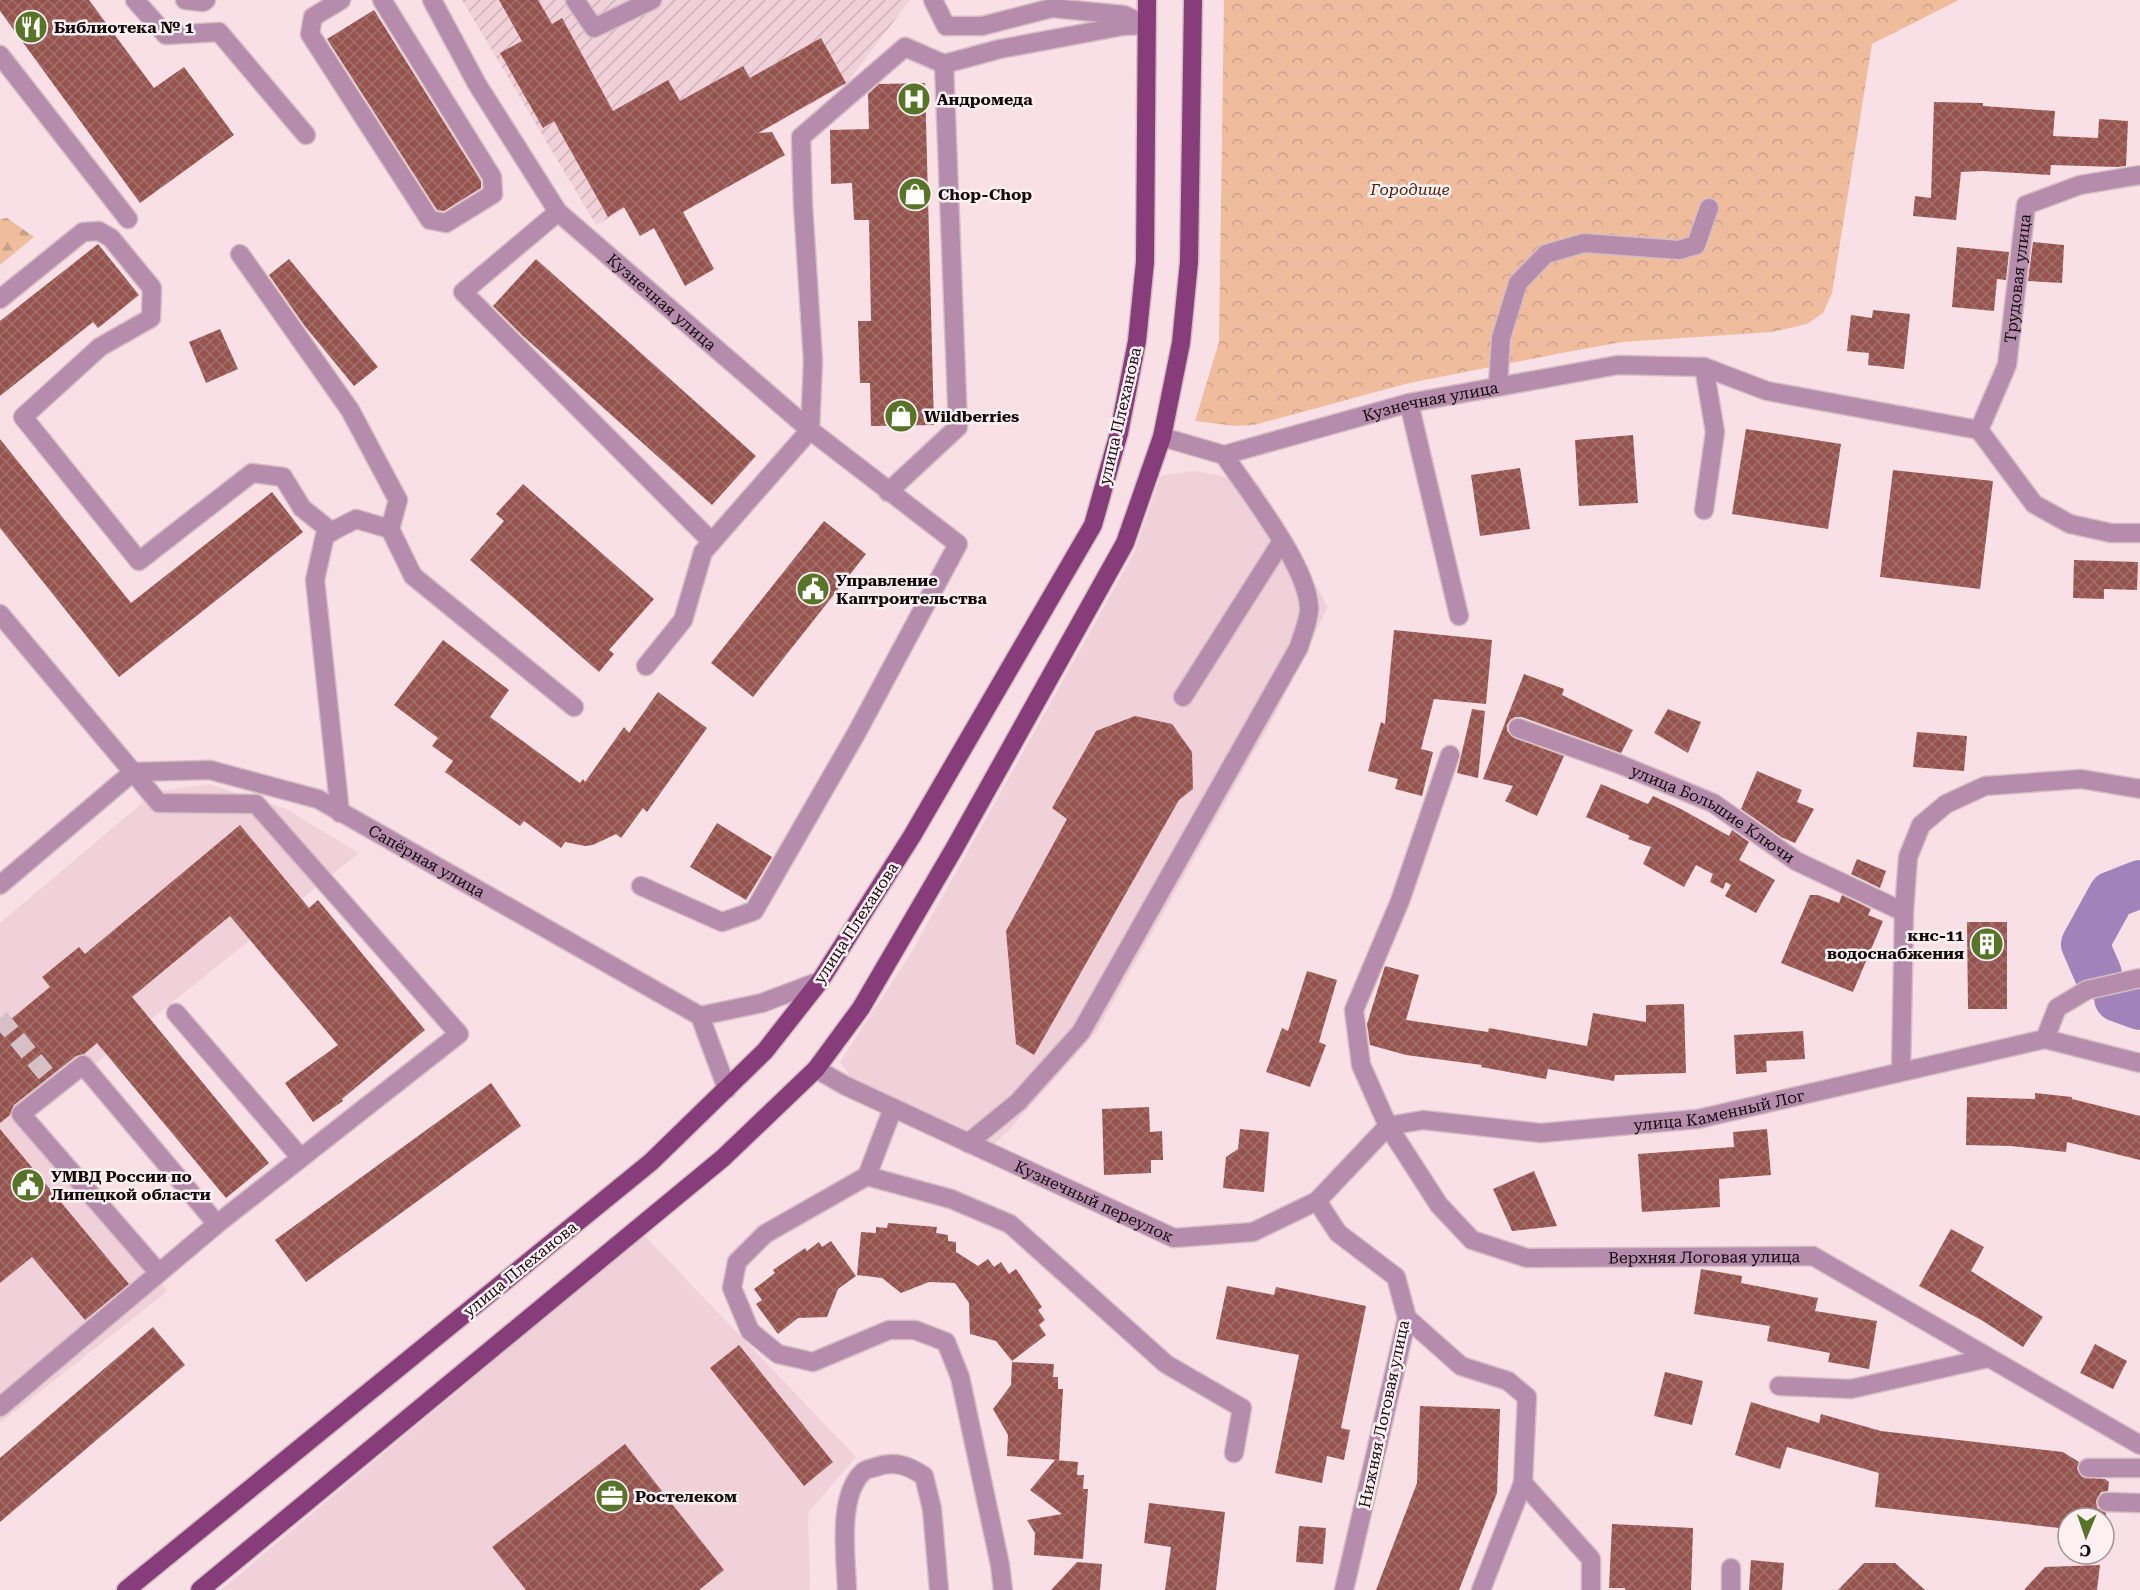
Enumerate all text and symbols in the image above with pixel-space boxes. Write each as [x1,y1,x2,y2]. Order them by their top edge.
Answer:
restaurant icon: Библиотека № 1 [13,9,49,45]
place label: Библиотека № 1 [54,18,194,37]
hospital icon: Андромеда [896,81,932,117]
place label: Андромеда [937,90,1033,109]
shop icon: Chop-Chop [897,176,933,212]
park label: Городище [1369,180,1450,199]
place label: Chop-Chop [938,185,1032,204]
street label: Трудовая улица [2000,213,2034,344]
street label: Кузнечная улица [603,249,721,354]
street label: улица Плеханова [1095,345,1145,487]
street label: Кузнечная улица [1360,377,1500,425]
shop icon: Wildberries [883,398,919,434]
place label: Wildberries [924,407,1019,426]
public building icon: Управление Каптроительства [795,571,831,607]
place label: Управление Каптроительства [836,571,987,608]
street label: улица Большие Ключи [1628,761,1799,867]
street label: Сапёрная улица [365,820,489,902]
street label: улица Плеханова [810,859,902,987]
place label: кнс-11 водоснабжения [1827,926,1964,963]
building icon: кнс-11 водоснабжения [1969,926,2005,962]
street label: улица Каменный Лог [1633,1085,1807,1134]
street label: Кузнечный переулок [1012,1156,1177,1246]
public building icon: УМВД России по Липецкой области [10,1167,46,1203]
place label: УМВД России по Липецкой области [51,1167,211,1204]
street label: улица Плеханова [459,1217,581,1321]
street label: Верхняя Логовая улица [1608,1247,1801,1267]
street label: Нижняя Логовая улица [1355,1318,1413,1510]
office icon: Ростелеком [594,1478,630,1514]
place label: Ростелеком [635,1487,737,1506]
north arrow [2056,1506,2116,1566]
text: С [2080,1541,2091,1560]

